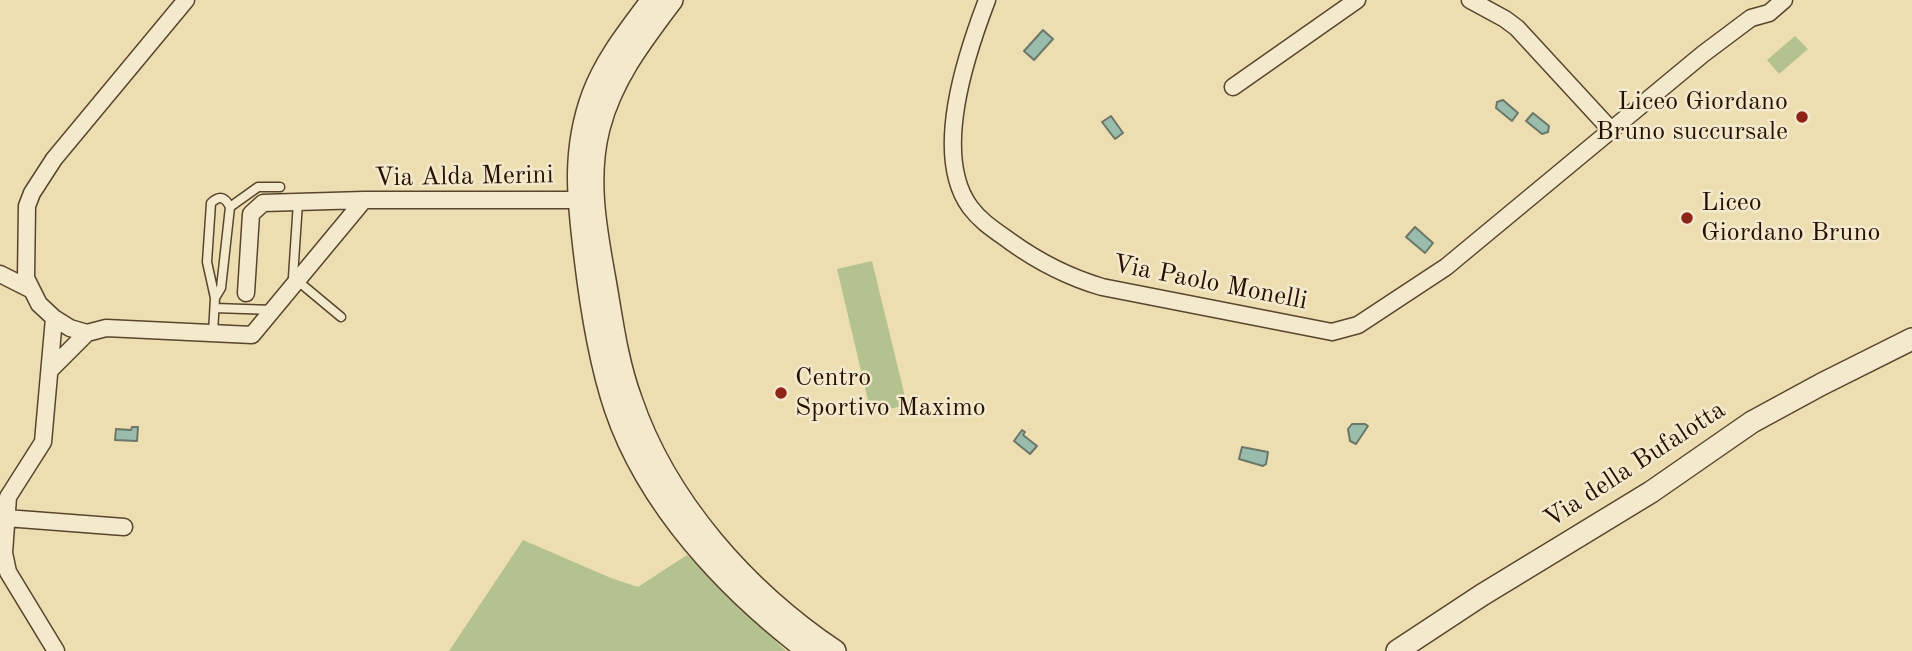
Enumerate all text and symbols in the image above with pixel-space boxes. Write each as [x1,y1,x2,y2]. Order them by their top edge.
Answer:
place label: Liceo Giordano Bruno succursale [1596,86,1788,148]
marker: Liceo Giordano Bruno succursale [1794,109,1810,125]
street label: Via Alda Merini [374,160,554,194]
place label: Liceo Giordano Bruno [1701,187,1880,248]
marker: Liceo Giordano Bruno [1679,210,1695,226]
street label: Via Paolo Monelli [1110,249,1310,317]
place label: Centro Sportivo Maximo [795,362,986,424]
marker: Centro Sportivo Maximo [773,385,789,401]
street label: Via della Bufalotta [1538,395,1732,535]

